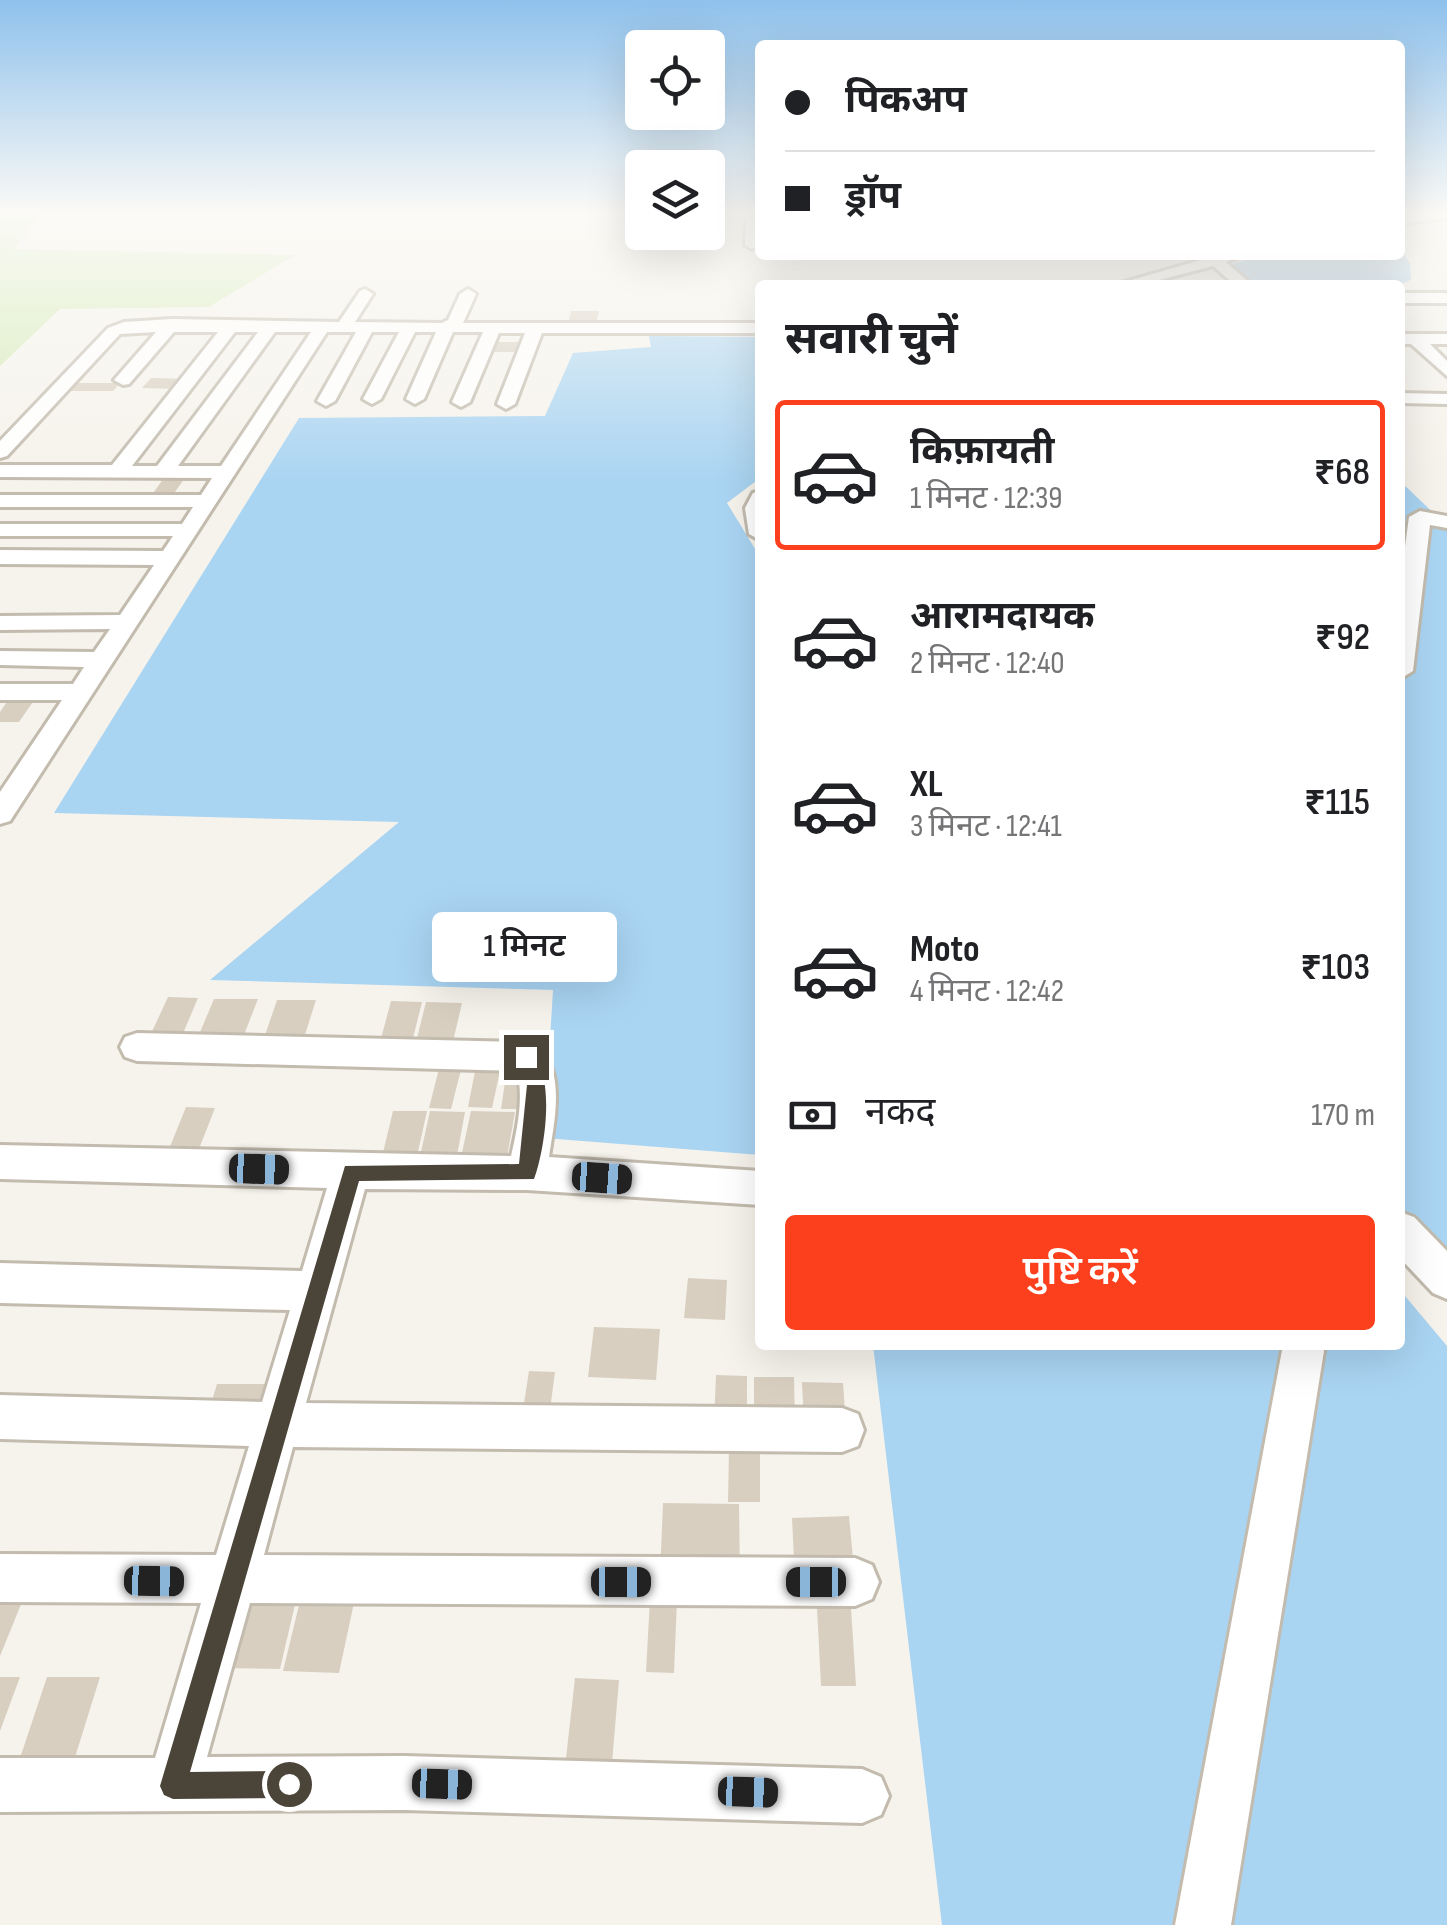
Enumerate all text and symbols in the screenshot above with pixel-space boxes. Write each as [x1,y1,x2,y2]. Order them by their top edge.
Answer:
map controls [625,30,725,250]
button: locate [625,30,725,130]
text: पिकअप [845,78,967,123]
button: layers [625,150,725,250]
text: ड्रॉप [845,174,901,219]
text: सवारी चुनें [785,312,958,367]
text: किफ़ायती [910,429,1054,474]
icon: car [790,430,880,520]
text: ₹68 [1314,450,1370,495]
text: 1 मिनट · 12:39 [910,479,1063,518]
text: आरामदायक [910,594,1094,639]
icon: car [790,595,880,685]
text: ₹92 [1315,615,1370,660]
text: 2 मिनट · 12:40 [910,644,1065,683]
icon: car [790,760,880,850]
text: XL [910,762,943,807]
text: ₹115 [1304,780,1370,825]
text: 3 मिनट · 12:41 [910,807,1062,846]
callout: 1 मिनट [434,912,618,982]
icon: car [790,925,880,1015]
text: 1 मिनट [484,927,565,966]
text: Moto [910,927,980,972]
text: ₹103 [1300,945,1370,990]
text: 4 मिनट · 12:42 [910,972,1064,1011]
route end [504,1035,549,1080]
icon: cash [785,1088,840,1143]
text: नकद [865,1090,935,1135]
text: 170 m [1311,1096,1375,1135]
car [228,1153,290,1185]
car [571,1161,633,1195]
button: पुष्टि करें [785,1215,1375,1330]
car [124,1565,184,1597]
car [591,1567,651,1597]
car [786,1567,846,1597]
route start [267,1762,312,1807]
car [411,1768,473,1800]
car [717,1776,779,1808]

